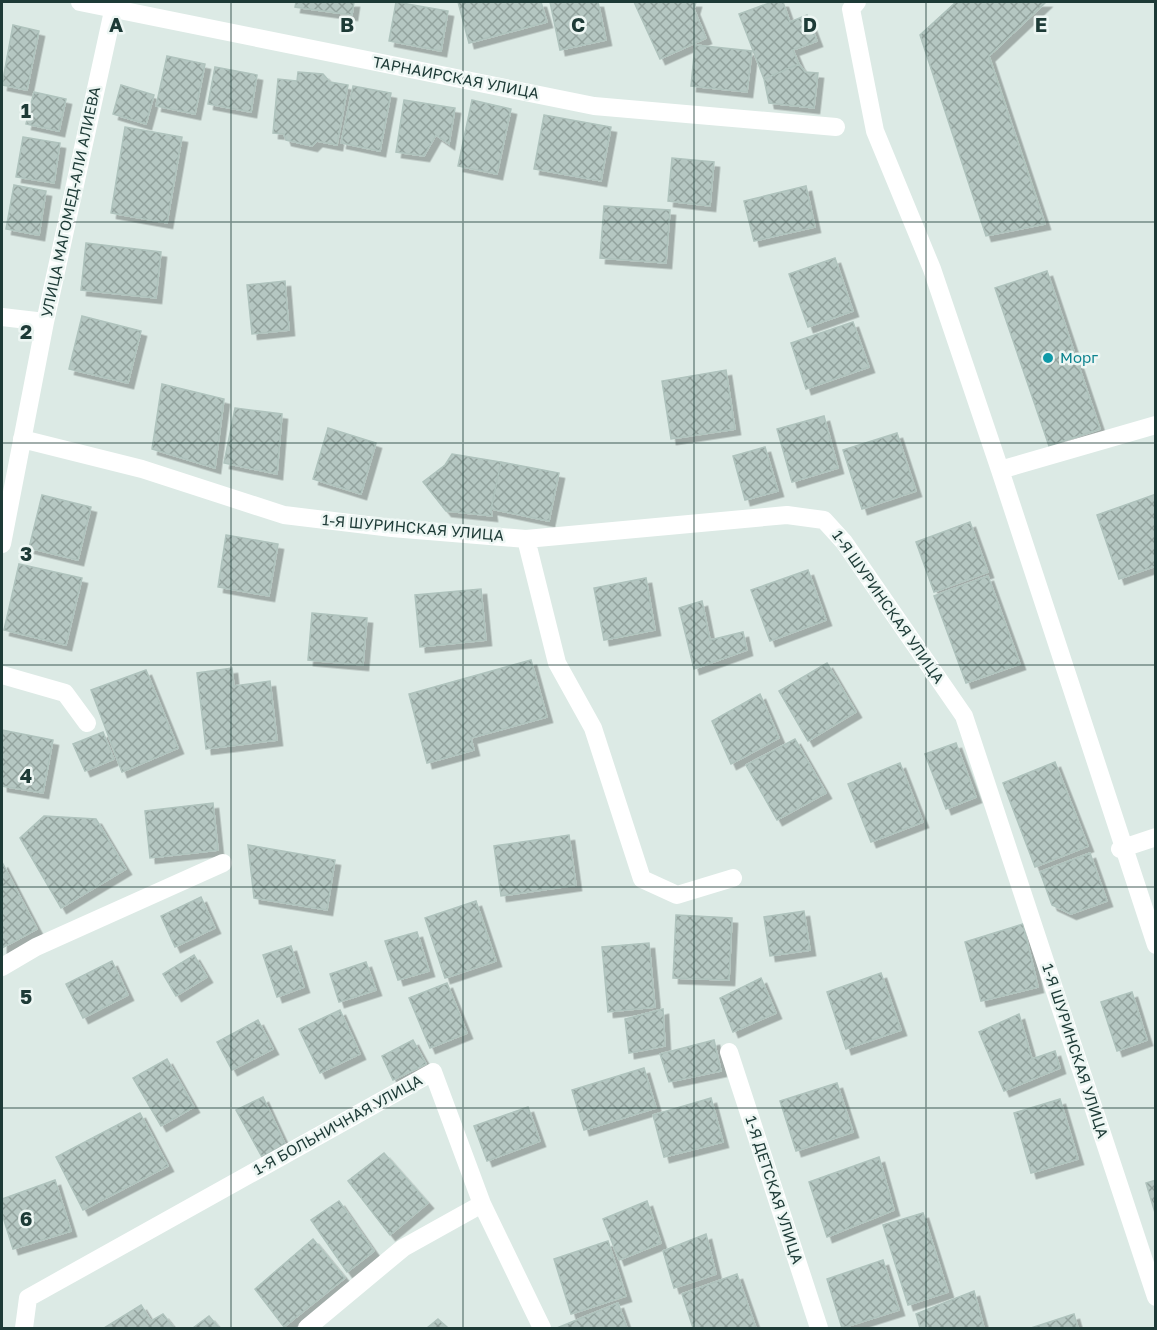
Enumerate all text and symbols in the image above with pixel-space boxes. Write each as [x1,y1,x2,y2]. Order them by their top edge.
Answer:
text: A [109,12,123,36]
text: B [340,12,354,36]
text: C [571,12,585,36]
text: D [803,12,817,36]
text: E [1035,12,1047,36]
street label: ТАРНАИРСКАЯ УЛИЦА [372,52,541,102]
street label: УЛИЦА МАГОМЕД-АЛИ АЛИЕВА [37,85,103,319]
text: 1 [21,98,31,122]
text: 2 [20,319,32,343]
place label: Морг [1060,348,1098,366]
marker: Морг [1041,351,1055,365]
street label: 1-Я ШУРИНСКАЯ УЛИЦА [321,510,505,544]
street label: 1-Я ШУРИНСКАЯ УЛИЦА [829,526,949,686]
text: 3 [20,541,32,565]
text: 4 [20,763,32,787]
street label: 1-Я ШУРИНСКАЯ УЛИЦА [1039,961,1113,1140]
text: 5 [20,984,32,1008]
street label: 1-Я БОЛЬНИЧНАЯ УЛИЦА [250,1070,425,1178]
street label: 1-Я ДЕТСКАЯ УЛИЦА [743,1113,807,1266]
text: 6 [20,1206,32,1230]

